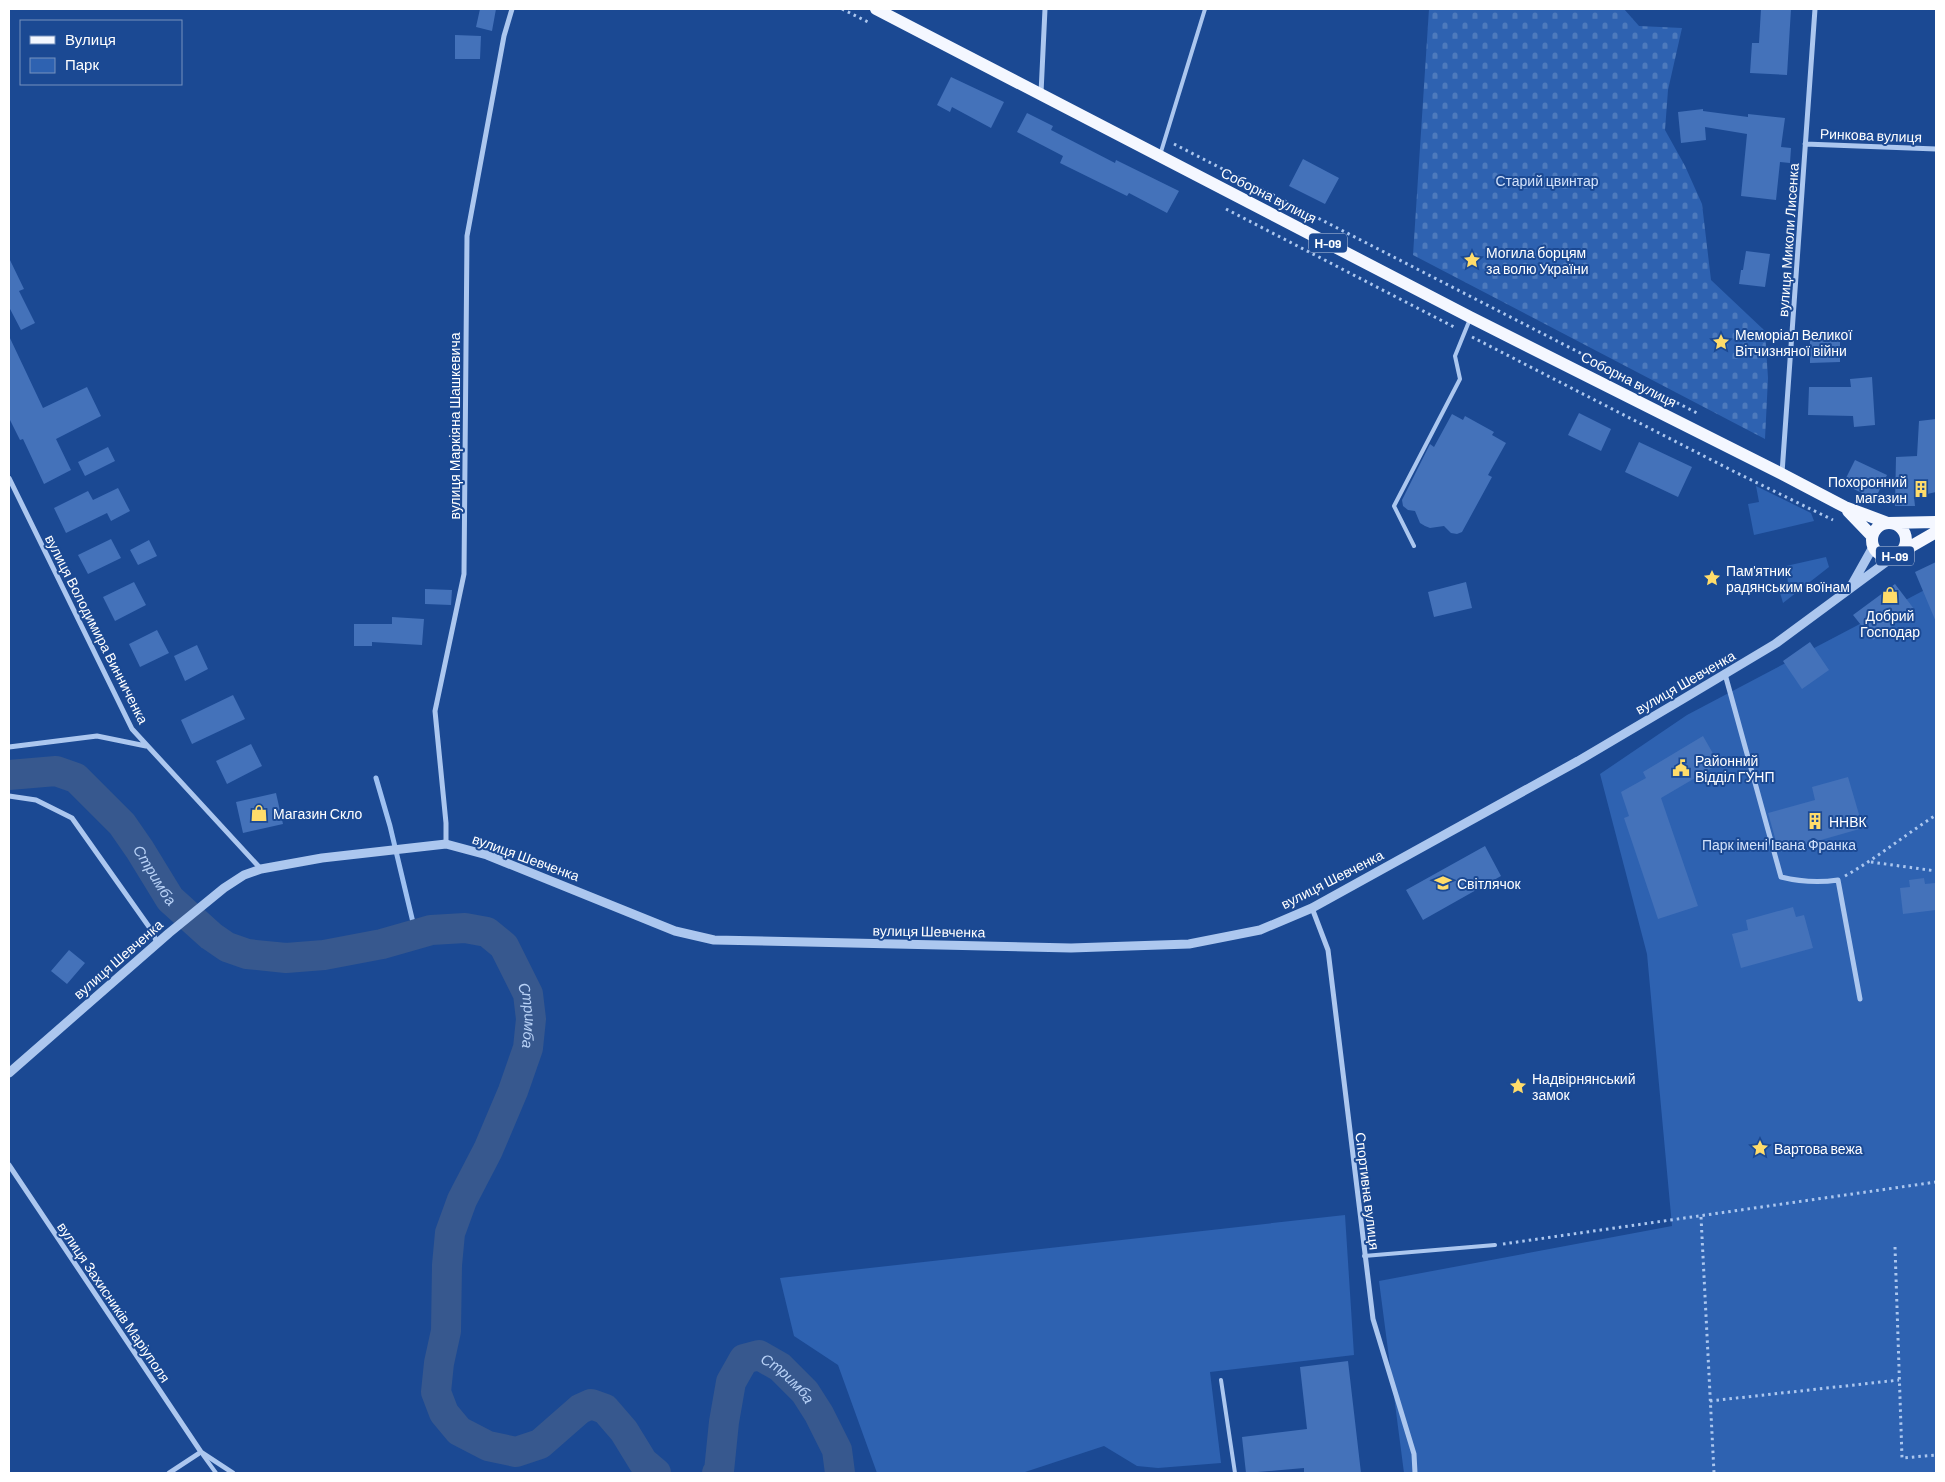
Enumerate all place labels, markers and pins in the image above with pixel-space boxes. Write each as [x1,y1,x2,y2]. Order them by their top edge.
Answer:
place label: Могила борцям за волю України [1486,244,1589,277]
place icon: Могила борцям за волю України [1462,250,1482,270]
place label: Меморіал Великої Вітчизняної війни [1735,326,1852,359]
place icon: Меморіал Великої Вітчизняної війни [1711,332,1731,352]
place label: Похоронний магазин [1828,473,1907,506]
building icon: Похоронний магазин [1911,479,1931,499]
place label: Пам'ятник радянським воїнам [1726,562,1850,595]
place icon: Пам'ятник радянським воїнам [1702,568,1722,588]
shop icon: Добрий Господар [1880,585,1900,605]
place label: Добрий Господар [1860,607,1920,640]
place label: Районний Відділ ГУНП [1695,752,1775,785]
public building icon: Районний Відділ ГУНП [1671,758,1691,778]
shop icon: Магазин Скло [249,803,269,823]
place label: Магазин Скло [273,805,363,822]
building icon: ННВК [1805,811,1825,831]
place label: ННВК [1829,813,1868,830]
school or university icon: Світлячок [1433,873,1453,893]
place label: Світлячок [1457,875,1522,892]
place label: Надвірнянський замок [1532,1070,1636,1103]
place icon: Надвірнянський замок [1508,1076,1528,1096]
place icon: Вартова вежа [1750,1138,1770,1158]
place label: Вартова вежа [1774,1140,1863,1157]

